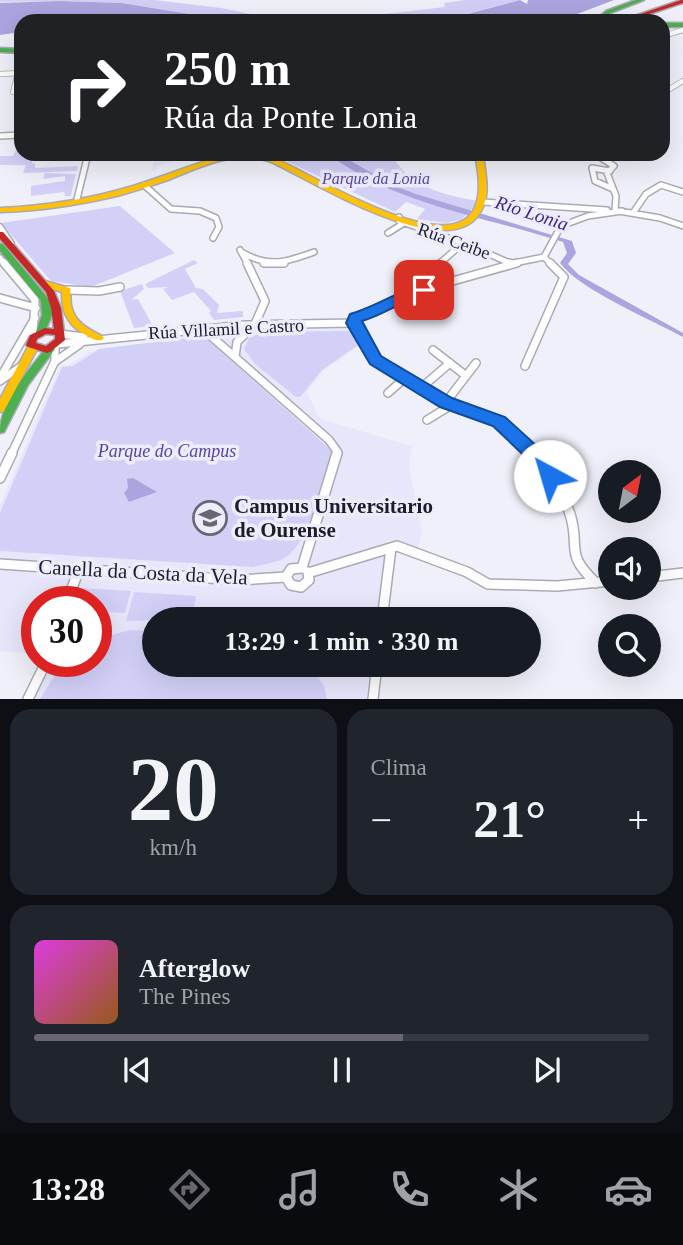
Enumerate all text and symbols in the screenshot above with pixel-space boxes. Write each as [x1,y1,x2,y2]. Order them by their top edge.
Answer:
text: 250 m [164,41,291,96]
icon: right [49,42,140,133]
text: Rúa da Ponte Lonia [164,99,417,135]
park label: Parque da Lonia [321,170,430,188]
water label: Río Lonia [492,191,571,235]
street label: Rúa Ceibe [415,219,493,263]
pin [394,260,454,320]
icon: arrive [405,271,443,309]
street label: Rúa Villamil e Castro [148,315,304,343]
position arrow [513,439,587,513]
park label: Parque do Campus [97,441,236,461]
north arrow [598,460,662,523]
map controls [598,460,661,677]
place label: Campus Universitario de Ourense [234,494,433,542]
school or university icon: Campus Universitario de Ourense [191,499,229,537]
button: sound [598,537,661,600]
street label: Canella da Costa da Vela [38,555,249,590]
speed limit sign: 30 [21,586,112,677]
button: search [598,614,661,677]
text: 13:29 · 1 min · 330 m [225,627,459,656]
text: 20 [128,739,219,840]
text: Clima [371,755,427,780]
text: 21° [473,791,546,848]
text: − [371,799,392,841]
text: + [628,799,649,841]
text: km/h [150,835,197,860]
text: Afterglow [139,954,250,983]
text: The Pines [139,984,230,1009]
icon: previous [118,1051,156,1089]
icon: pause [323,1051,361,1089]
icon: next [528,1051,566,1089]
icon: directions [165,1165,214,1214]
icon: music [275,1165,324,1214]
icon: phone [385,1165,434,1214]
icon: climate [494,1165,543,1214]
icon: car [604,1165,653,1214]
text: 13:28 [30,1171,105,1207]

